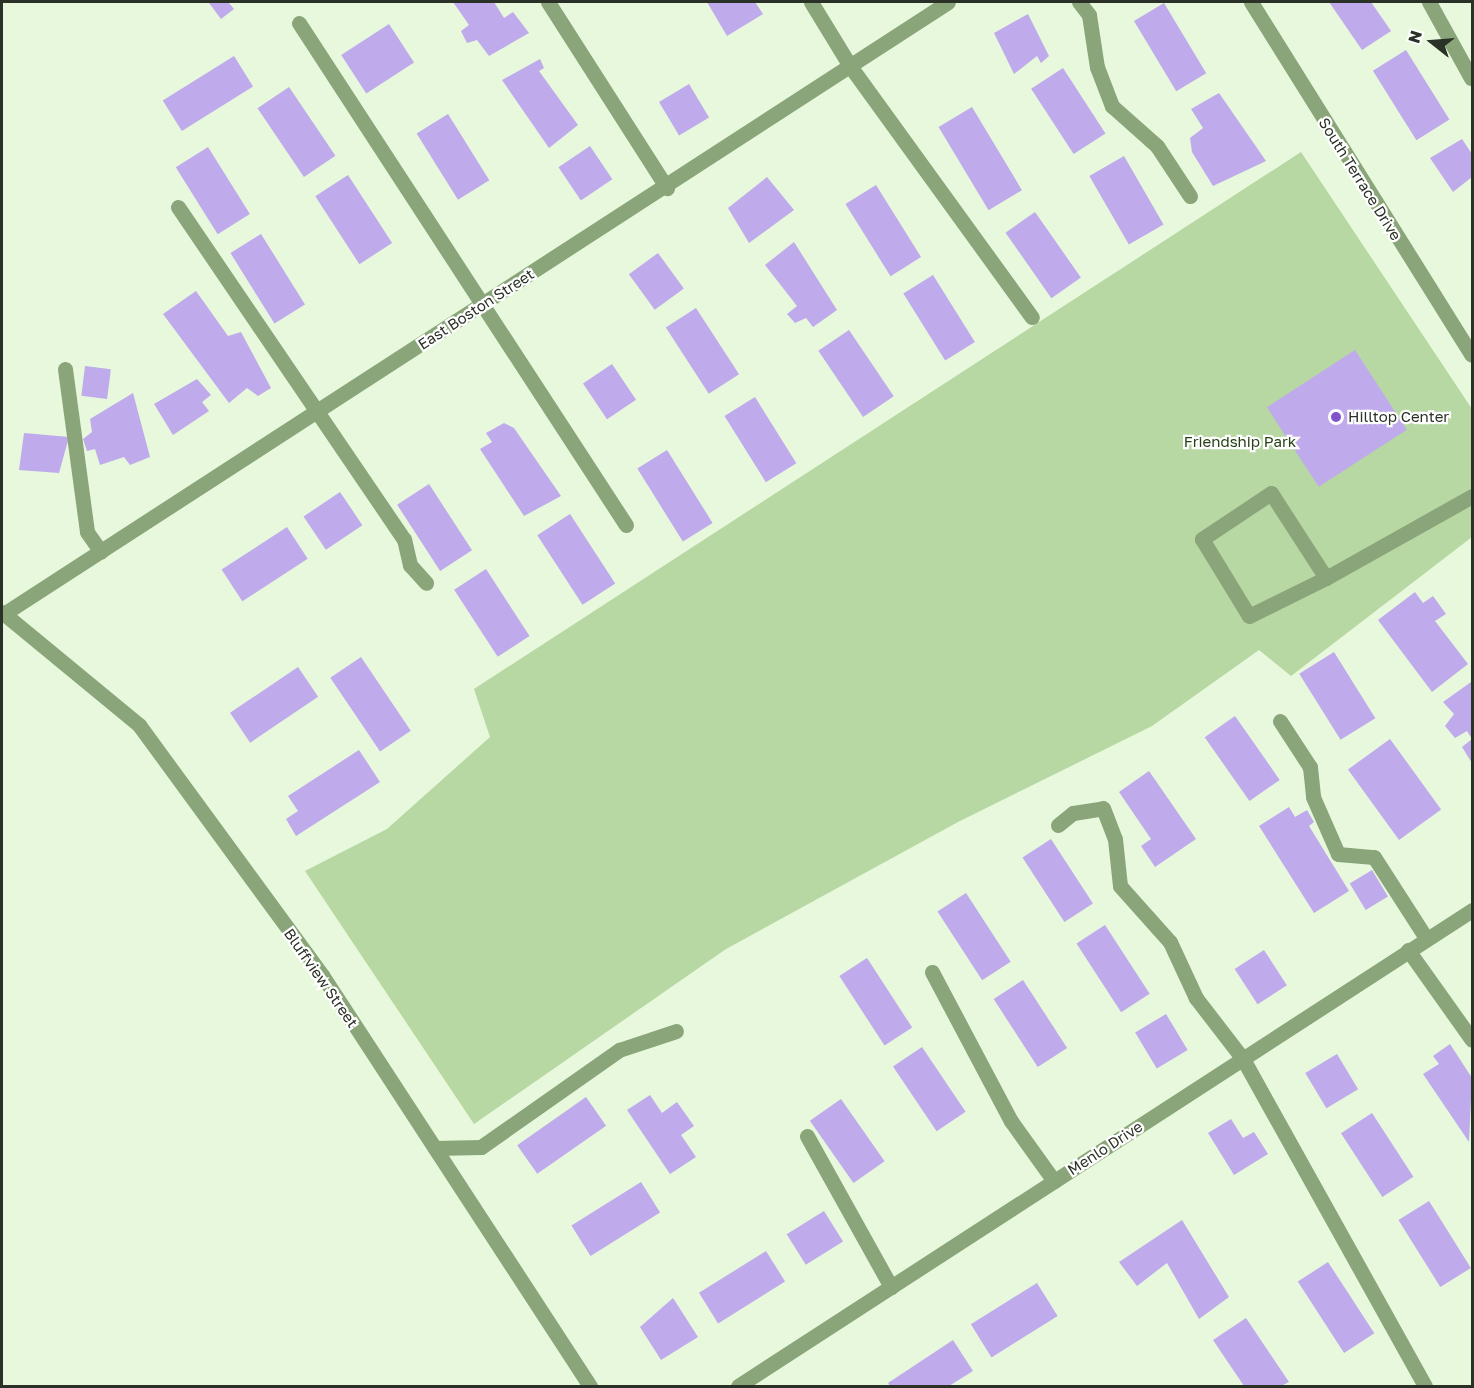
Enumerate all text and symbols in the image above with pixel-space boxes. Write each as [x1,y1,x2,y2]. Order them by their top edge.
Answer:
north arrow [1402,12,1462,72]
text: N [1403,28,1426,45]
street label: South Terrace Drive [1315,114,1405,244]
street label: East Boston Street [415,265,537,353]
place label: Hilltop Center [1348,408,1449,426]
marker: Hilltop Center [1329,410,1343,424]
park label: Friendship Park [1184,433,1296,451]
street label: Bluffview Street [280,925,362,1031]
street label: Menlo Drive [1064,1117,1146,1179]

